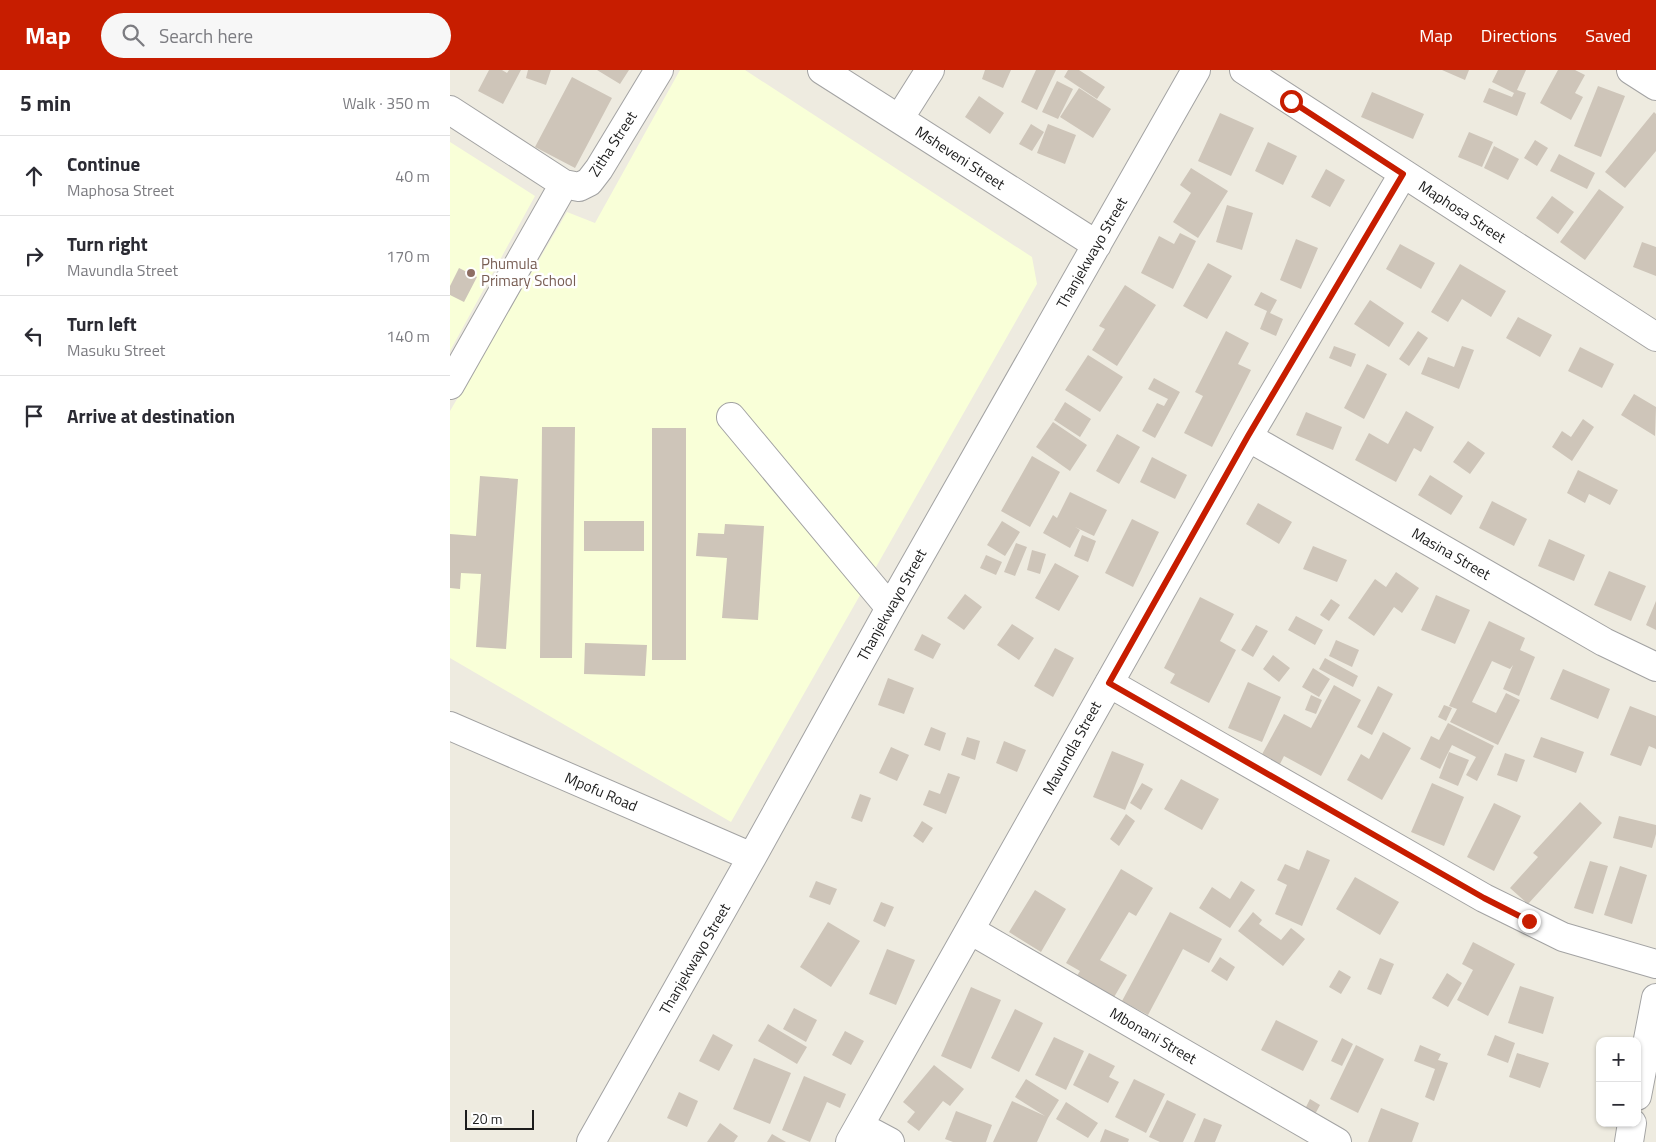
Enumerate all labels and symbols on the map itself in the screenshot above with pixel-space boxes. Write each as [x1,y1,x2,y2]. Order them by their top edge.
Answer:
route start [1280,90,1303,113]
street label: Zitha Street [583,106,643,181]
street label: Msheveni Street [911,120,1010,196]
street label: Maphosa Street [1414,175,1511,249]
street label: Thanjekwayo Street [1050,192,1133,313]
place label: Phumula Primary School [481,252,576,292]
marker: Phumula Primary School [465,267,477,279]
street label: Masina Street [1407,522,1496,586]
street label: Thanjekwayo Street [851,544,932,665]
street label: Mavundla Street [1036,696,1107,799]
street label: Mpofu Road [561,766,641,817]
street label: Thanjekwayo Street [653,898,736,1019]
route end [1518,910,1541,933]
street label: Mbonani Street [1105,1001,1202,1070]
scale bar [465,1107,534,1130]

